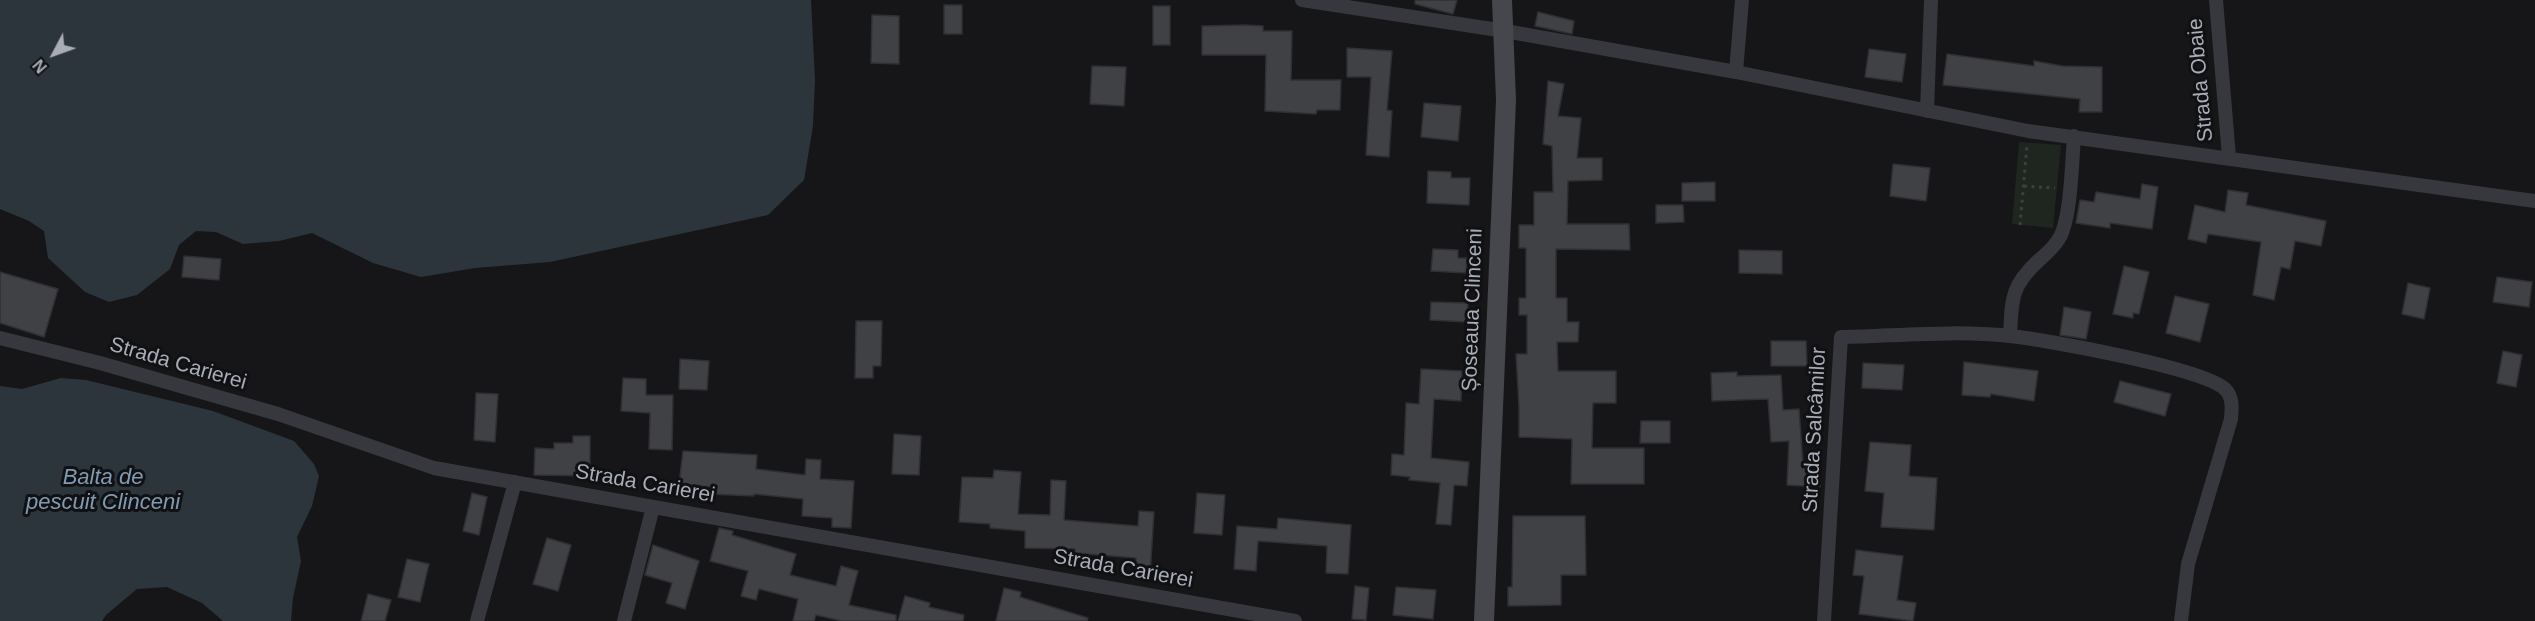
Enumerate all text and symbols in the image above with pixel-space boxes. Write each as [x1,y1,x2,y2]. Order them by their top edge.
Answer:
street label: Strada Obaie [2183,17,2219,143]
north arrow [24,24,84,84]
text: N [30,56,50,76]
street label: Șoseaua Clinceni [1458,228,1488,392]
street label: Strada Carierei [107,332,249,396]
street label: Strada Salcâmilor [1798,347,1832,513]
street label: Strada Carierei [573,459,717,509]
water label: Balta de pescuit Clinceni [26,465,180,516]
street label: Strada Carierei [1051,544,1195,594]

